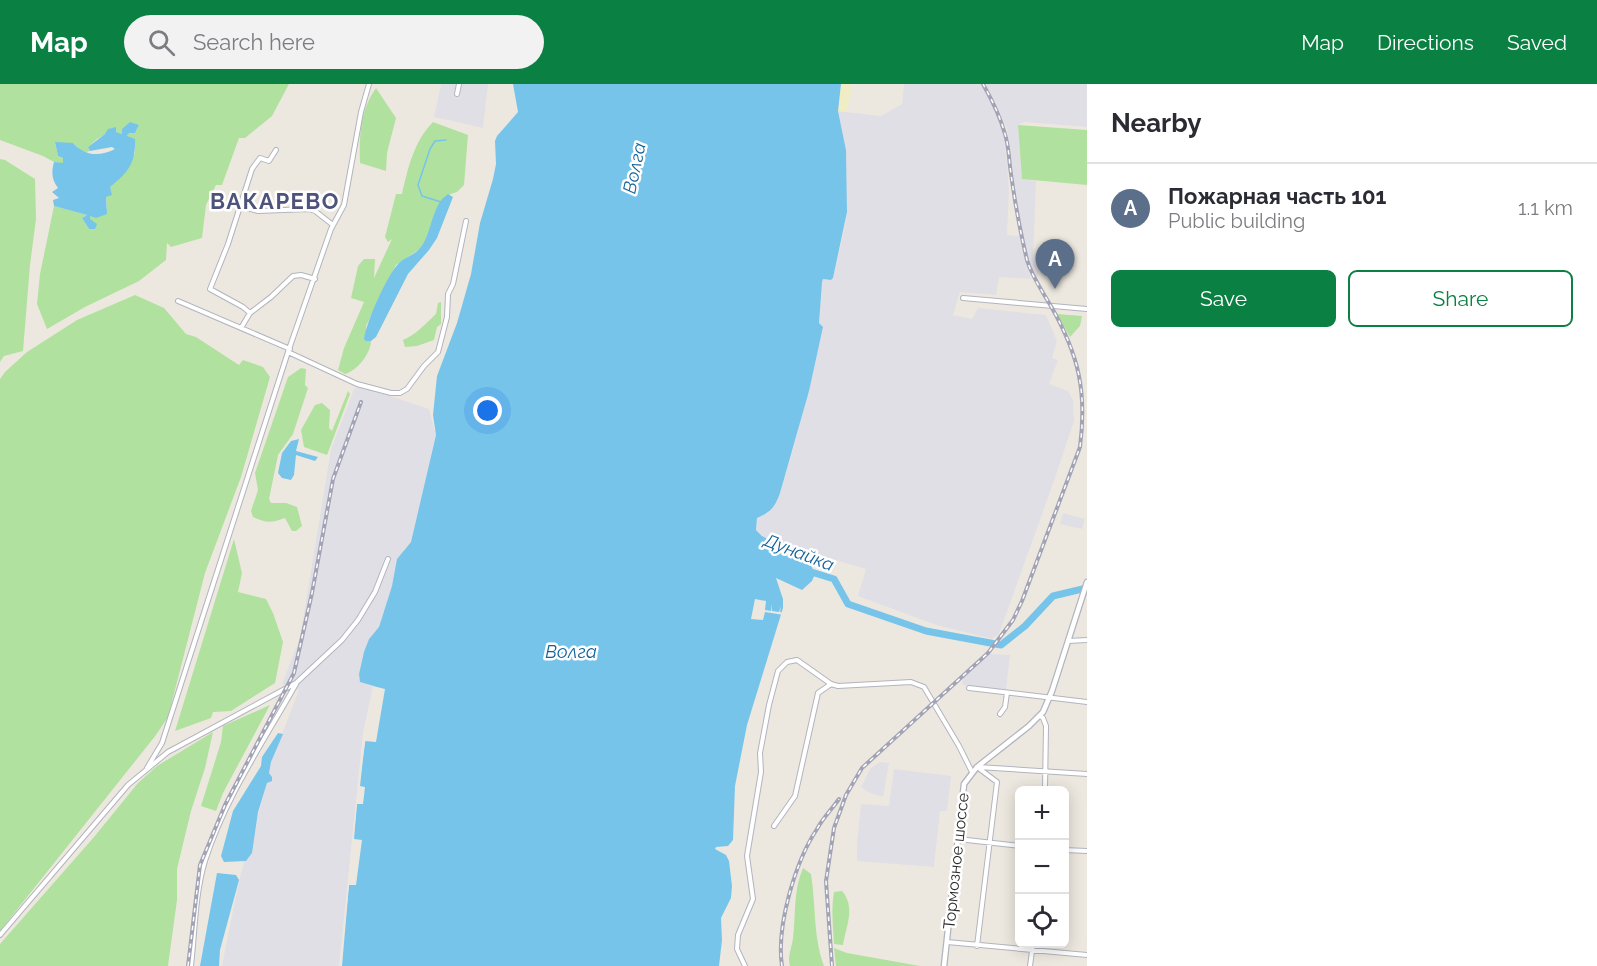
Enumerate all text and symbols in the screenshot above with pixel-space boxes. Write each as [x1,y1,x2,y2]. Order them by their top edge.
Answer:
search box [124,15,544,69]
text: Map [30,26,88,59]
icon: search [145,26,178,59]
text: Search here [193,29,315,55]
text: Map [1301,30,1344,55]
text: Directions [1377,30,1474,55]
text: Saved [1507,30,1567,55]
text: Nearby [1111,108,1201,138]
water label: Волга [618,140,650,195]
text: Пожарная часть 101 [1168,183,1386,209]
district label: ВАКАРЕВО [210,188,340,214]
text: A [1124,196,1137,220]
text: 1.1 km [1518,196,1573,220]
text: Public building [1168,209,1305,233]
pin: A [1036,240,1074,289]
button: Save [1111,270,1336,327]
button: Share [1348,270,1573,327]
your location [473,396,502,425]
water label: Дунайка [760,529,837,575]
water label: Волга [545,641,597,662]
map controls [1015,786,1069,948]
button: + [1015,786,1069,840]
street label: Тормозное шоссе [939,792,973,930]
button: − [1015,840,1069,894]
button: locate [1015,894,1069,948]

